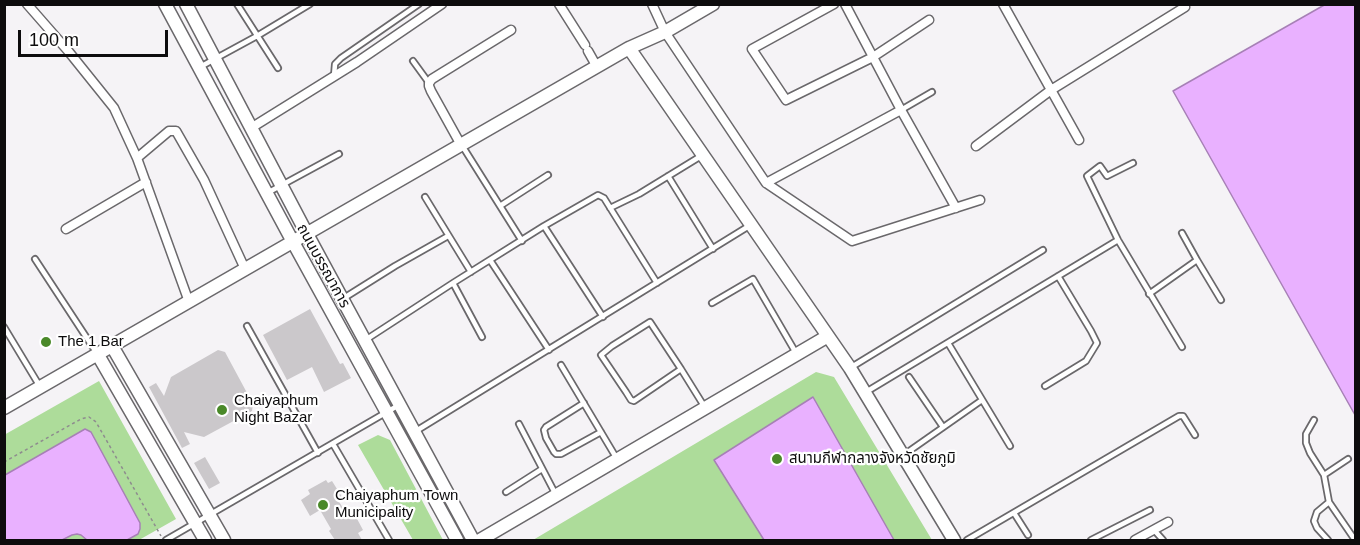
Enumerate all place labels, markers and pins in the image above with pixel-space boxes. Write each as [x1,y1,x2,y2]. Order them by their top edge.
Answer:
place label: The 1 Bar [58,333,124,351]
marker: The 1 Bar [39,335,53,349]
place label: Chaiyaphum Night Bazar [234,392,318,427]
marker: Chaiyaphum Night Bazar [215,403,229,417]
place label: สนามกีฬากลางจังหวัดชัยภูมิ [789,450,956,468]
marker: สนามกีฬากลางจังหวัดชัยภูมิ [770,452,784,466]
place label: Chaiyaphum Town Municipality [335,487,458,522]
marker: Chaiyaphum Town Municipality [316,498,330,512]

